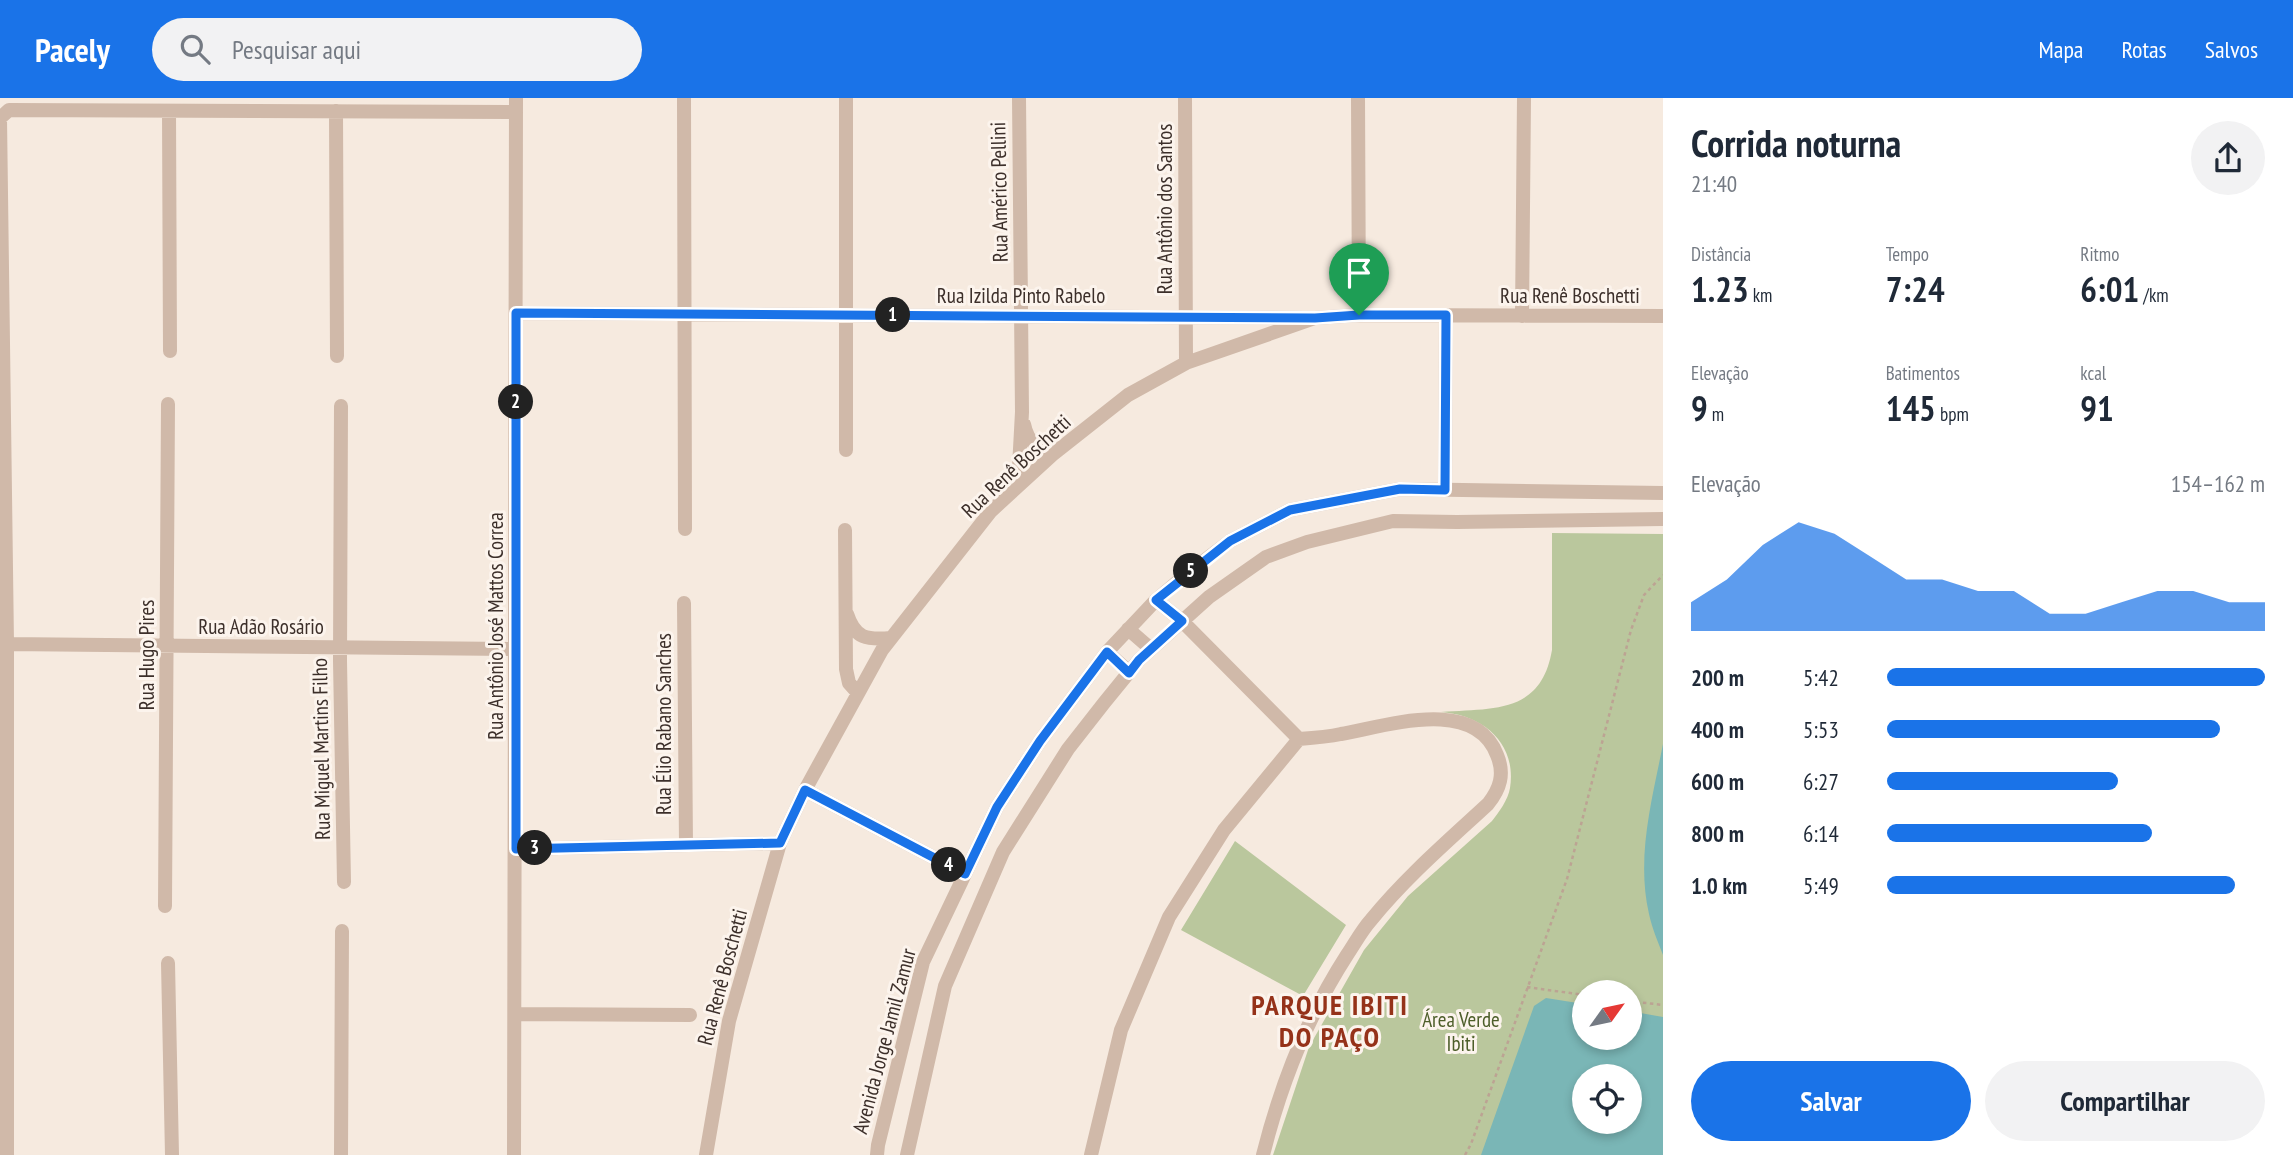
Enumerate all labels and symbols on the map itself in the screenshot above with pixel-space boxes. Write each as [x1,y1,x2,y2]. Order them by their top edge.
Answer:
street label: Rua Américo Pellini [984,122,1014,262]
street label: Rua Antônio dos Santos [1151,124,1178,294]
pin [1329,243,1389,315]
street label: Rua Izilda Pinto Rabelo [937,282,1105,309]
street label: Rua Renê Boschetti [1500,282,1640,309]
pin: 1 [876,298,910,332]
pin: 2 [498,384,534,420]
street label: Rua Renê Boschetti [956,408,1076,524]
street label: Rua Antônio José Mattos Correa [482,512,509,740]
pin: 5 [1174,554,1208,588]
street label: Rua Hugo Pires [133,600,160,710]
street label: Rua Adão Rosário [198,613,324,640]
street label: Rua Élio Rabano Sanches [650,633,677,815]
street label: Rua Miguel Martins Filho [306,658,336,840]
pin: 3 [518,830,552,866]
pin: 4 [932,848,967,882]
street label: Rua Renê Boschetti [691,906,753,1048]
street label: Avenida Jorge Jamil Zamur [846,945,922,1136]
north arrow [1572,980,1642,1050]
district label: PARQUE IBITI DO PAÇO [1251,986,1409,1055]
park label: Área Verde Ibiti [1422,1006,1500,1057]

